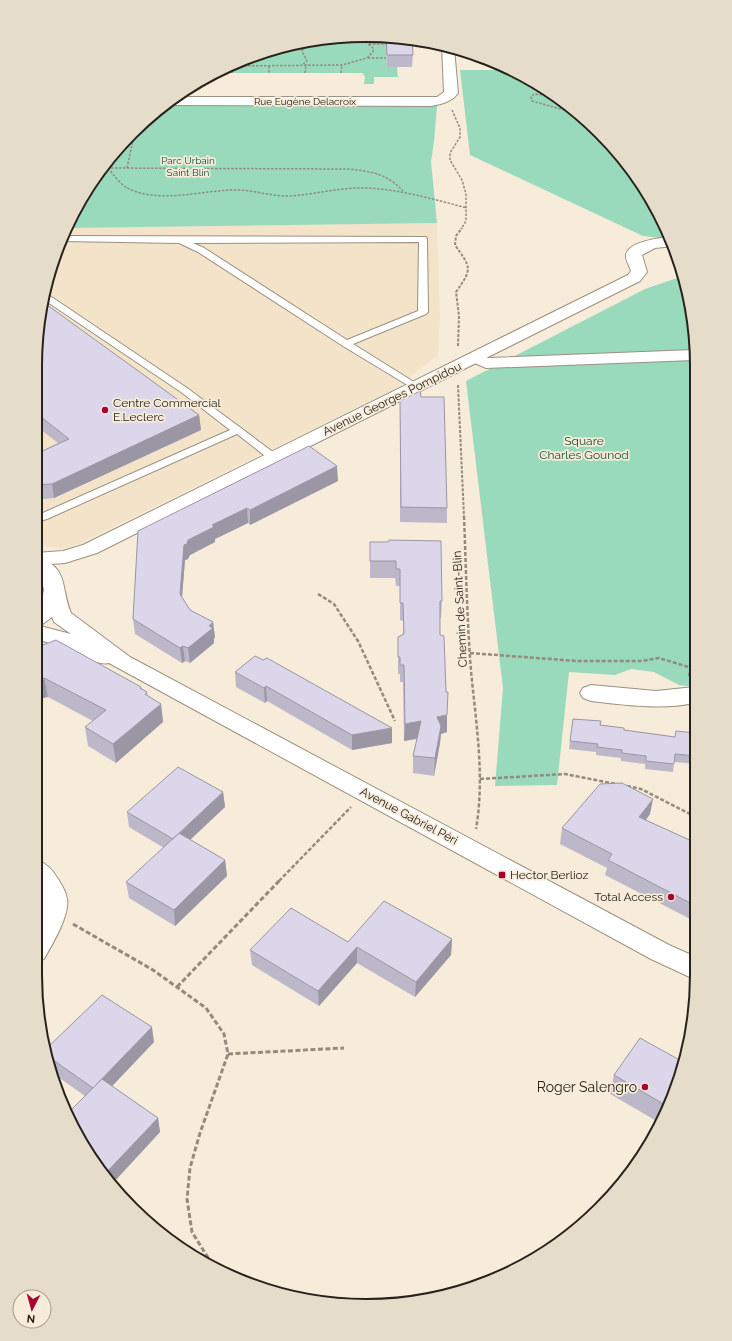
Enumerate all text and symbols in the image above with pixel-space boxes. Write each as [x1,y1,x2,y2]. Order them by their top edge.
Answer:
street label: Rue Eugène Delacroix [254,96,356,107]
park label: Parc Urbain Saint Blin [161,155,215,178]
street label: Avenue Georges Pompidou [320,359,464,439]
place label: Centre Commercial E.Leclerc [113,396,222,424]
marker: Centre Commercial E.Leclerc [100,405,110,415]
park label: Square Charles Gounod [539,434,629,462]
street label: Chemin de Saint-Blin [450,550,470,668]
street label: Avenue Gabriel Péri [358,784,460,848]
place label: Hector Berlioz [510,868,589,882]
marker: Hector Berlioz [497,870,507,880]
place label: Total Access [594,890,663,904]
marker: Total Access [666,892,676,902]
place label: Roger Salengro [537,1079,637,1095]
marker: Roger Salengro [640,1082,650,1092]
north arrow [12,1289,52,1329]
text: N [26,1312,36,1325]

